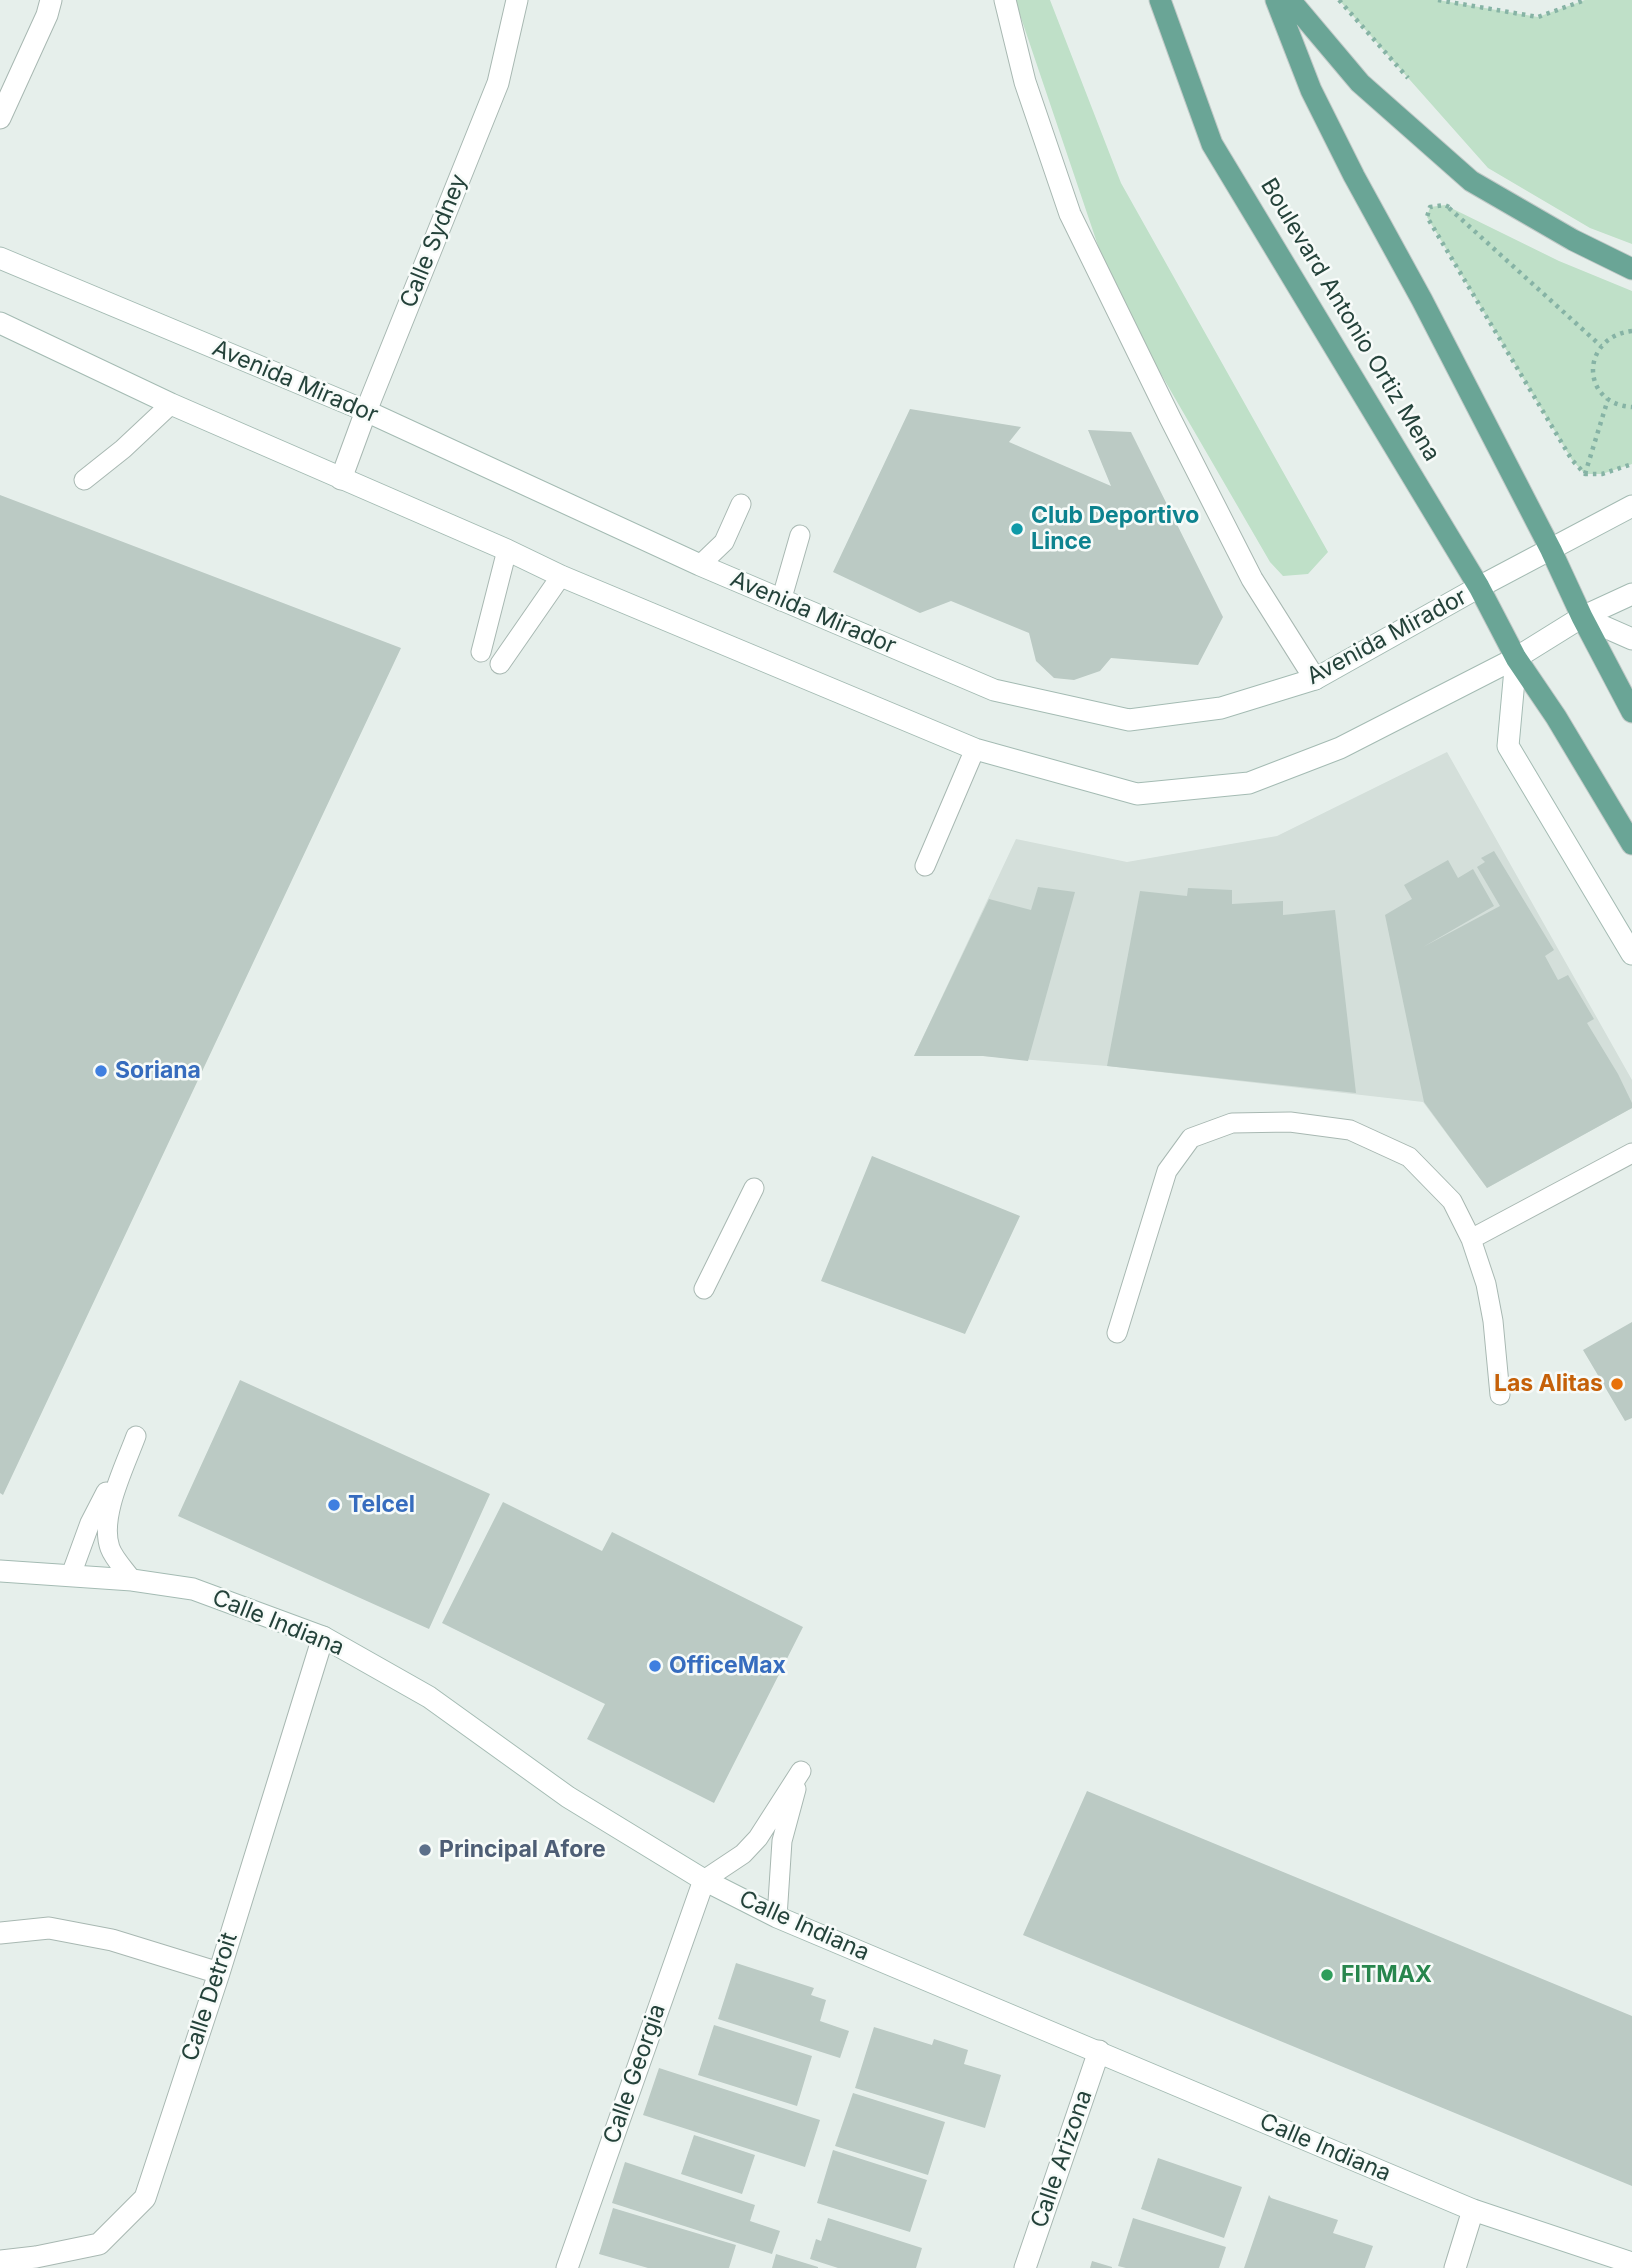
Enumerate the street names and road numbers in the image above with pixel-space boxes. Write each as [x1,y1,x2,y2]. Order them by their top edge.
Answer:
street label: Calle Sydney [395,170,473,312]
street label: Boulevard Antonio Ortiz Mena [1254,174,1446,466]
street label: Avenida Mirador [208,335,382,429]
street label: Avenida Mirador [726,566,900,660]
street label: Avenida Mirador [1302,583,1472,691]
street label: Calle Indiana [208,1584,348,1662]
street label: Calle Indiana [735,1885,873,1967]
street label: Calle Detroit [176,1929,244,2065]
street label: Calle Georgia [598,2001,672,2147]
street label: Calle Arizona [1026,2087,1098,2231]
street label: Calle Indiana [1255,2108,1395,2188]

